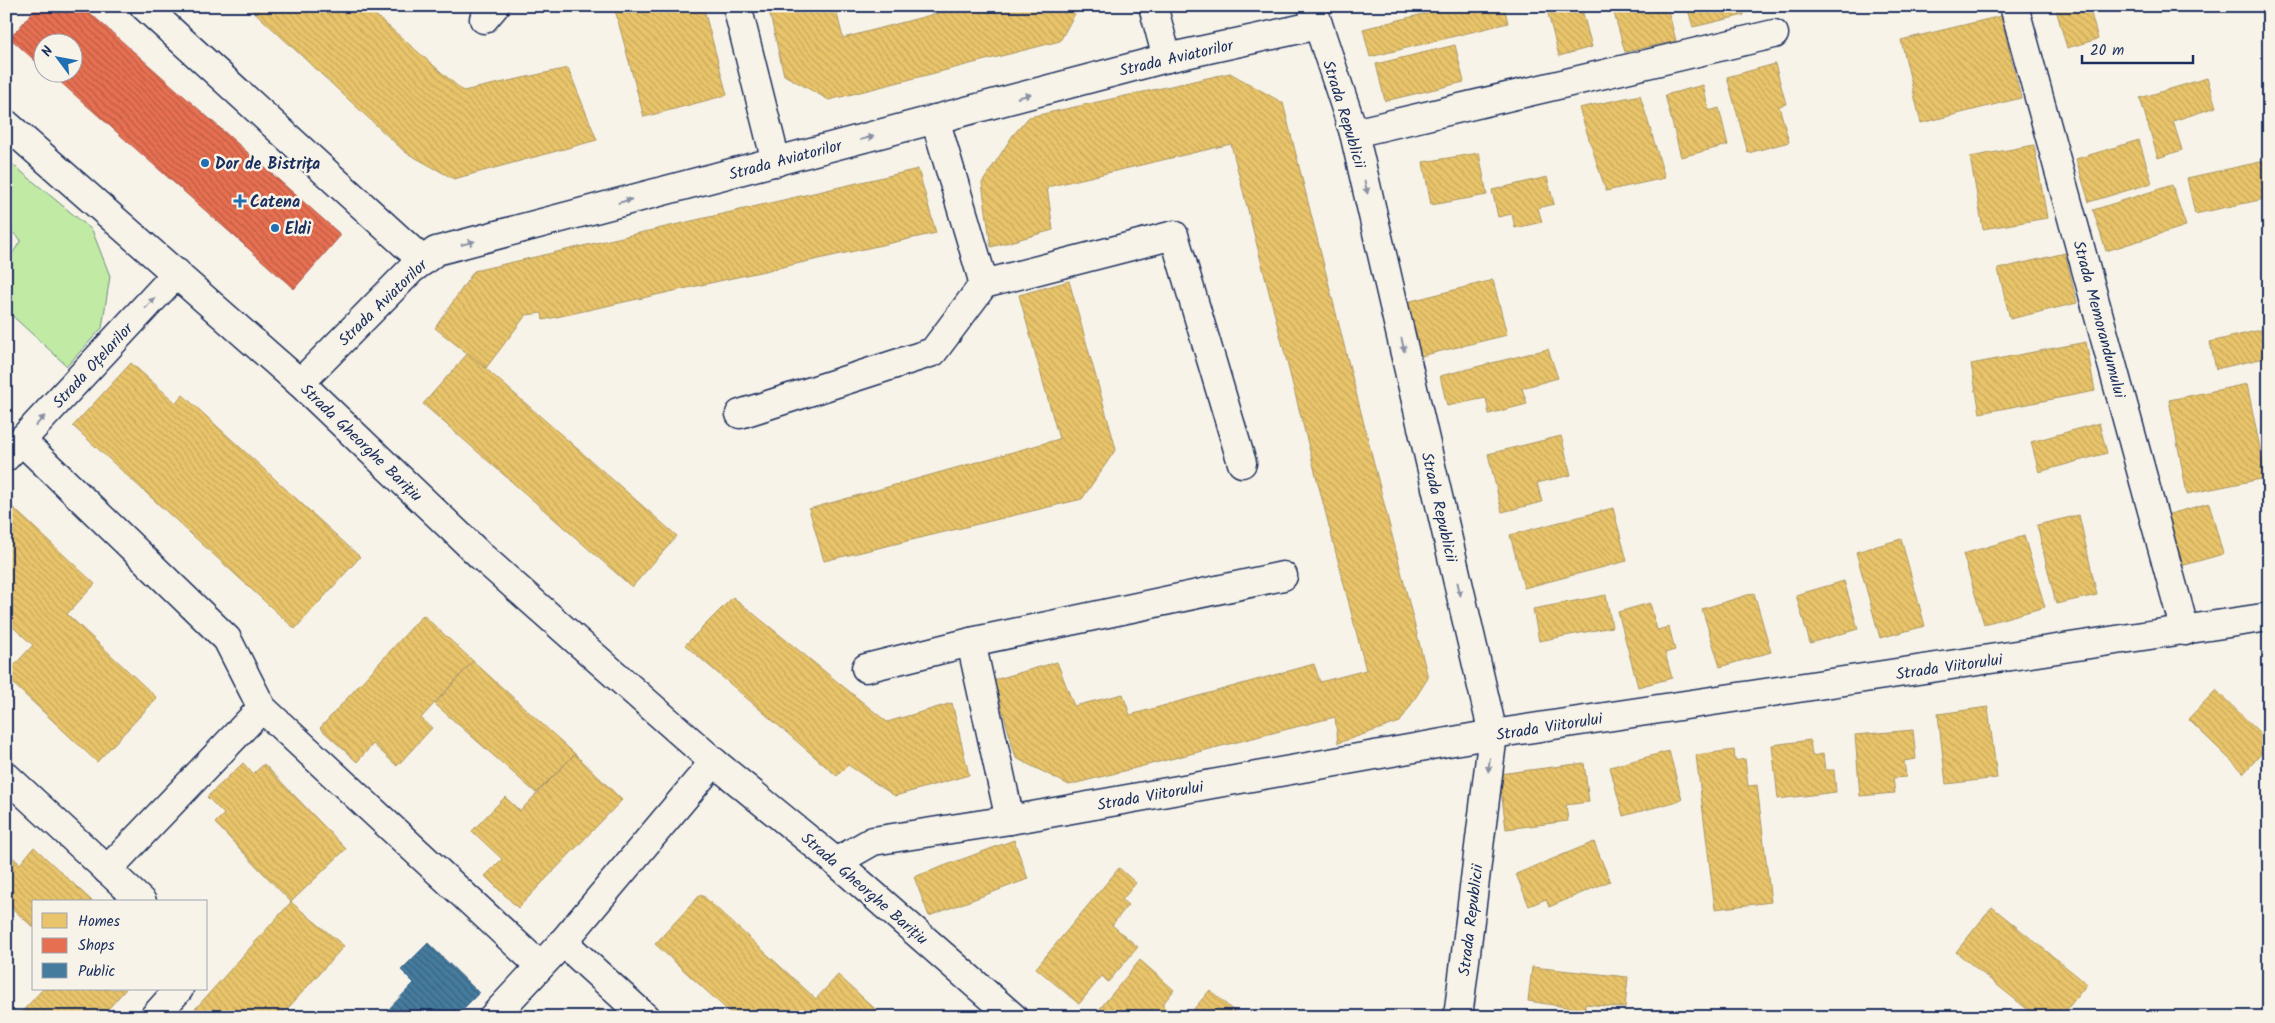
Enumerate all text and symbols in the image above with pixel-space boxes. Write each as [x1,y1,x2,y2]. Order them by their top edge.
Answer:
north arrow [32,32,82,82]
scale bar [2082,32,2194,64]
street label: Strada Aviatorilor [1117,33,1237,84]
text: 20 m [2090,39,2124,63]
text: N [36,42,60,61]
street label: Strada Republicii [1315,57,1372,173]
one-way arrow [1016,92,1031,100]
street label: Strada Aviatorilor [726,133,846,188]
one-way arrow [859,133,874,141]
place label: Dor de Bistrița [215,152,320,177]
marker: Dor de Bistrița [199,157,211,169]
one-way arrow [1362,179,1370,194]
place label: Catena [250,190,300,215]
marker: Catena [234,195,246,207]
one-way arrow [617,197,632,205]
place label: Eldi [285,217,312,242]
marker: Eldi [269,222,281,234]
street label: Strada Memorandumului [2066,238,2132,402]
one-way arrow [460,239,475,247]
street label: Strada Aviatorilor [333,253,435,352]
one-way arrow [144,297,156,309]
street label: Strada Oțelarilor [47,316,141,414]
one-way arrow [1399,338,1407,353]
street label: Strada Gheorghe Barițiu [294,378,428,508]
one-way arrow [34,416,46,428]
street label: Strada Republicii [1414,450,1464,566]
one-way arrow [1455,581,1463,596]
street label: Strada Viitorului [1894,647,2005,687]
street label: Strada Viitorului [1494,707,1605,748]
one-way arrow [1485,757,1493,773]
street label: Strada Viitorului [1095,775,1206,818]
street label: Strada Gheorghe Barițiu [795,827,933,952]
street label: Strada Republicii [1452,862,1491,977]
legend [32,900,208,990]
text: Homes [78,910,121,934]
text: Shops [78,934,115,958]
text: Public [78,960,115,984]

